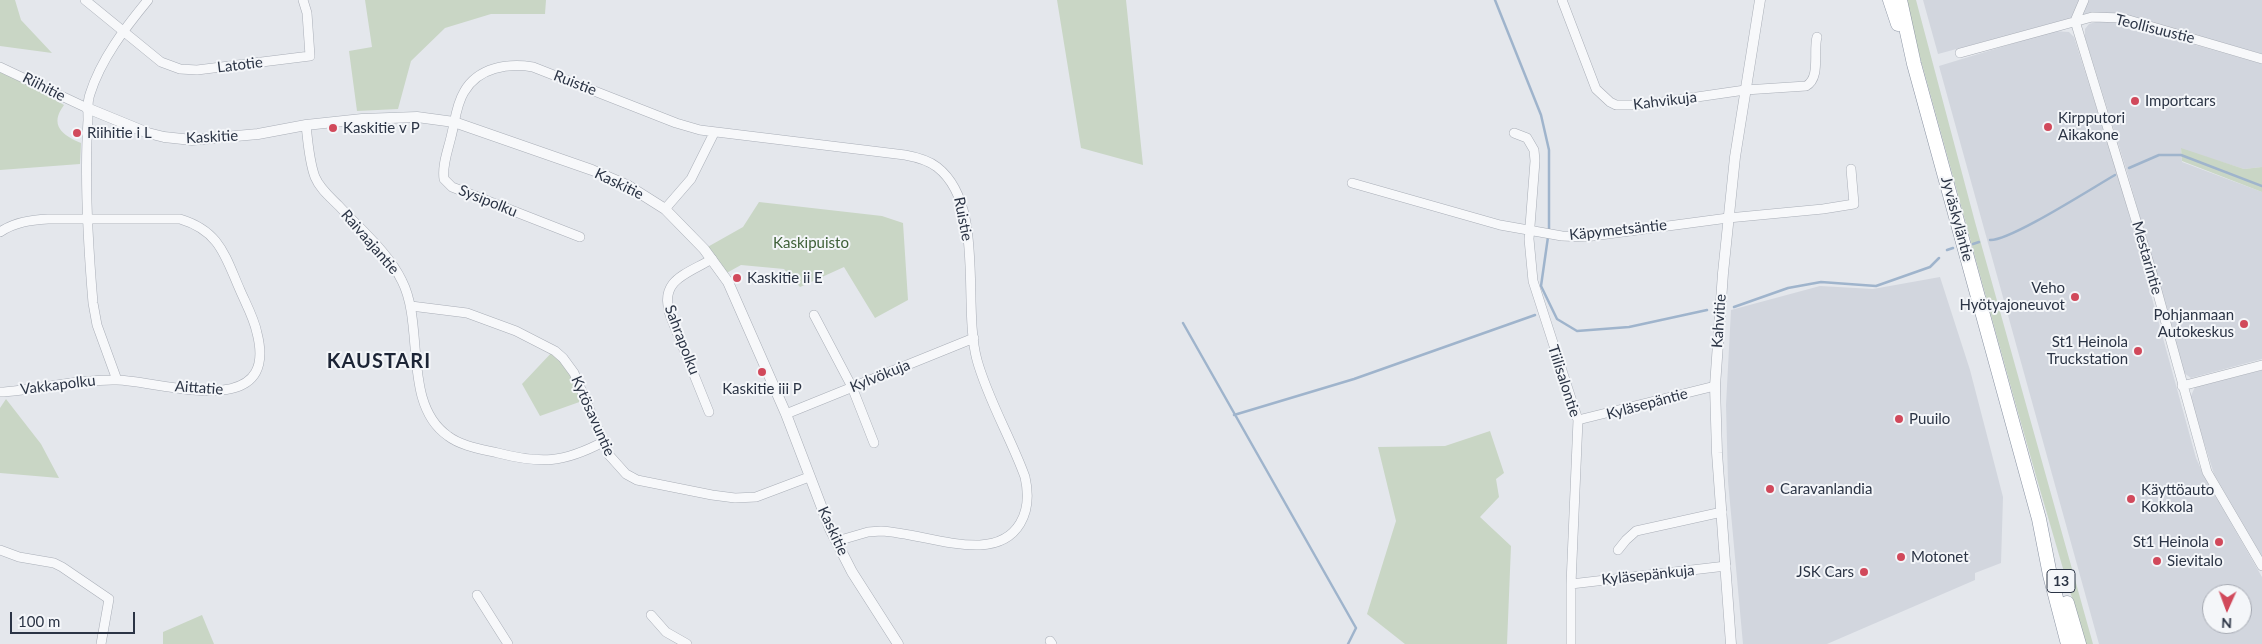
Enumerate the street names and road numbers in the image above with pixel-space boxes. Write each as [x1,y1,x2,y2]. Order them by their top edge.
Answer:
street label: Teollisuustie [2114,10,2196,48]
street label: Latotie [216,53,264,77]
street label: Ruistie [551,67,599,99]
street label: Riihitie [20,69,68,105]
street label: Kahvikuja [1632,88,1698,114]
street label: Kaskitie [185,127,239,147]
street label: Kaskitie [592,164,646,204]
street label: Jyväskyläntie [1937,175,1977,263]
street label: Sysipolku [456,181,520,221]
street label: Ruistie [950,195,976,243]
street label: Raivaajantie [337,206,403,278]
street label: Käpymetsäntie [1568,216,1668,244]
street label: Mestarintie [2128,219,2166,297]
street label: Kahvitie [1708,293,1730,349]
street label: Sahrapolku [661,303,703,377]
street label: Tiilisalontie [1544,343,1584,419]
street label: Kylvökuja [847,356,913,396]
street label: Vakkapolku [19,371,97,399]
street label: Kytösavuntie [567,373,619,459]
street label: Aittatie [174,377,224,399]
street label: Kyläsepäntie [1604,384,1690,424]
street label: Kaskitie [814,504,852,558]
street label: Kyläsepänkuja [1601,561,1695,589]
road number: 13 [2047,570,2075,592]

